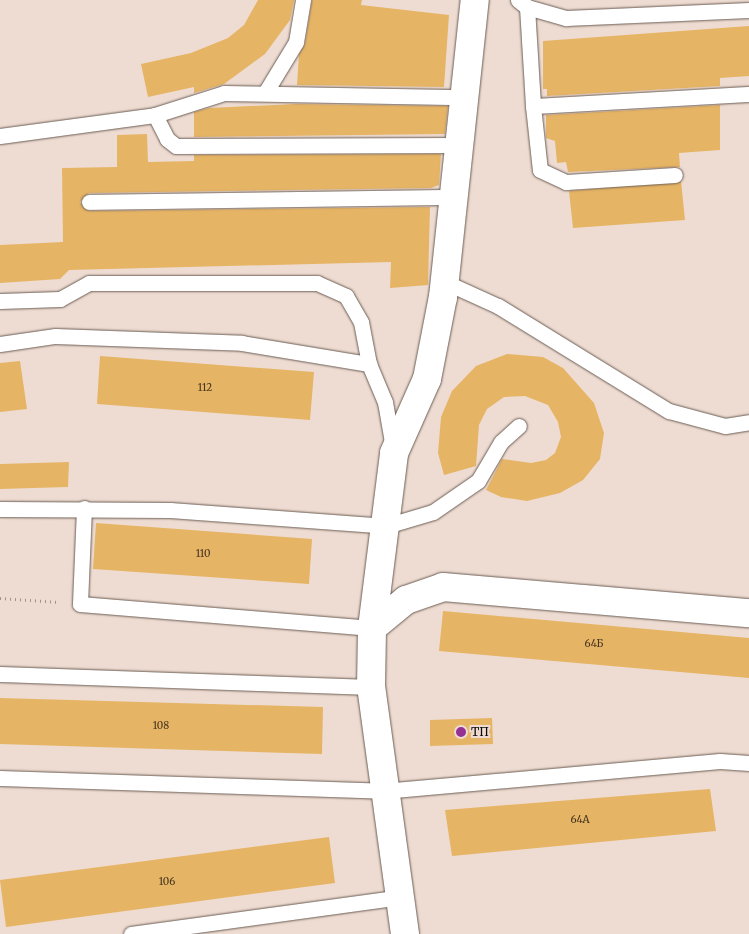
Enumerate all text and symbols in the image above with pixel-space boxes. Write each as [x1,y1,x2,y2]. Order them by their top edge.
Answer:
house number: 112 [198,382,212,394]
house number: 110 [196,548,210,560]
house number: 64Б [585,638,603,650]
house number: 108 [153,720,169,732]
place label: ТП [471,725,489,739]
marker: ТП [455,726,467,738]
house number: 64А [570,814,590,826]
house number: 106 [159,876,175,888]

